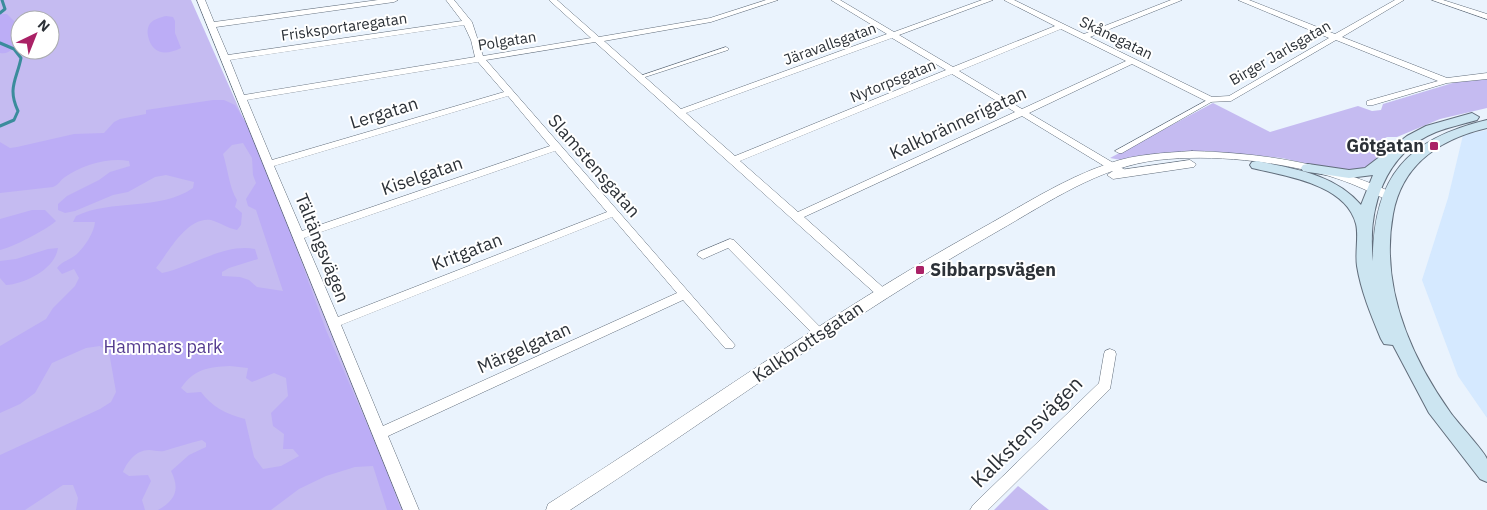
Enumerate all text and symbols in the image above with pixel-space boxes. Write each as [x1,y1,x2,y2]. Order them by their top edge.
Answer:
street label: Frisksportaregatan [280,8,408,45]
north arrow [10,10,60,60]
street label: Skånegatan [1077,12,1156,63]
text: N [34,15,54,36]
street label: Birger Jarlsgatan [1226,16,1334,89]
street label: Järavallsgatan [781,18,879,69]
street label: Polgatan [476,27,538,55]
street label: Nytorpsgatan [847,55,938,106]
street label: Kalkbrännerigatan [886,81,1030,164]
street label: Lergatan [347,91,421,134]
street label: Slamstensgatan [543,109,646,222]
place label: Götgatan [1346,134,1424,157]
marker: Götgatan [1428,140,1440,152]
street label: Kiselgatan [378,151,466,200]
street label: Tältängsvägen [290,190,355,306]
street label: Kritgatan [428,228,505,275]
place label: Sibbarpsvägen [930,258,1056,281]
marker: Sibbarpsvägen [914,264,926,276]
street label: Kalkbrottsgatan [748,296,867,387]
street label: Märgelgatan [474,317,574,378]
park label: Hammars park [103,335,223,358]
street label: Kalkstensvägen [964,369,1088,493]

